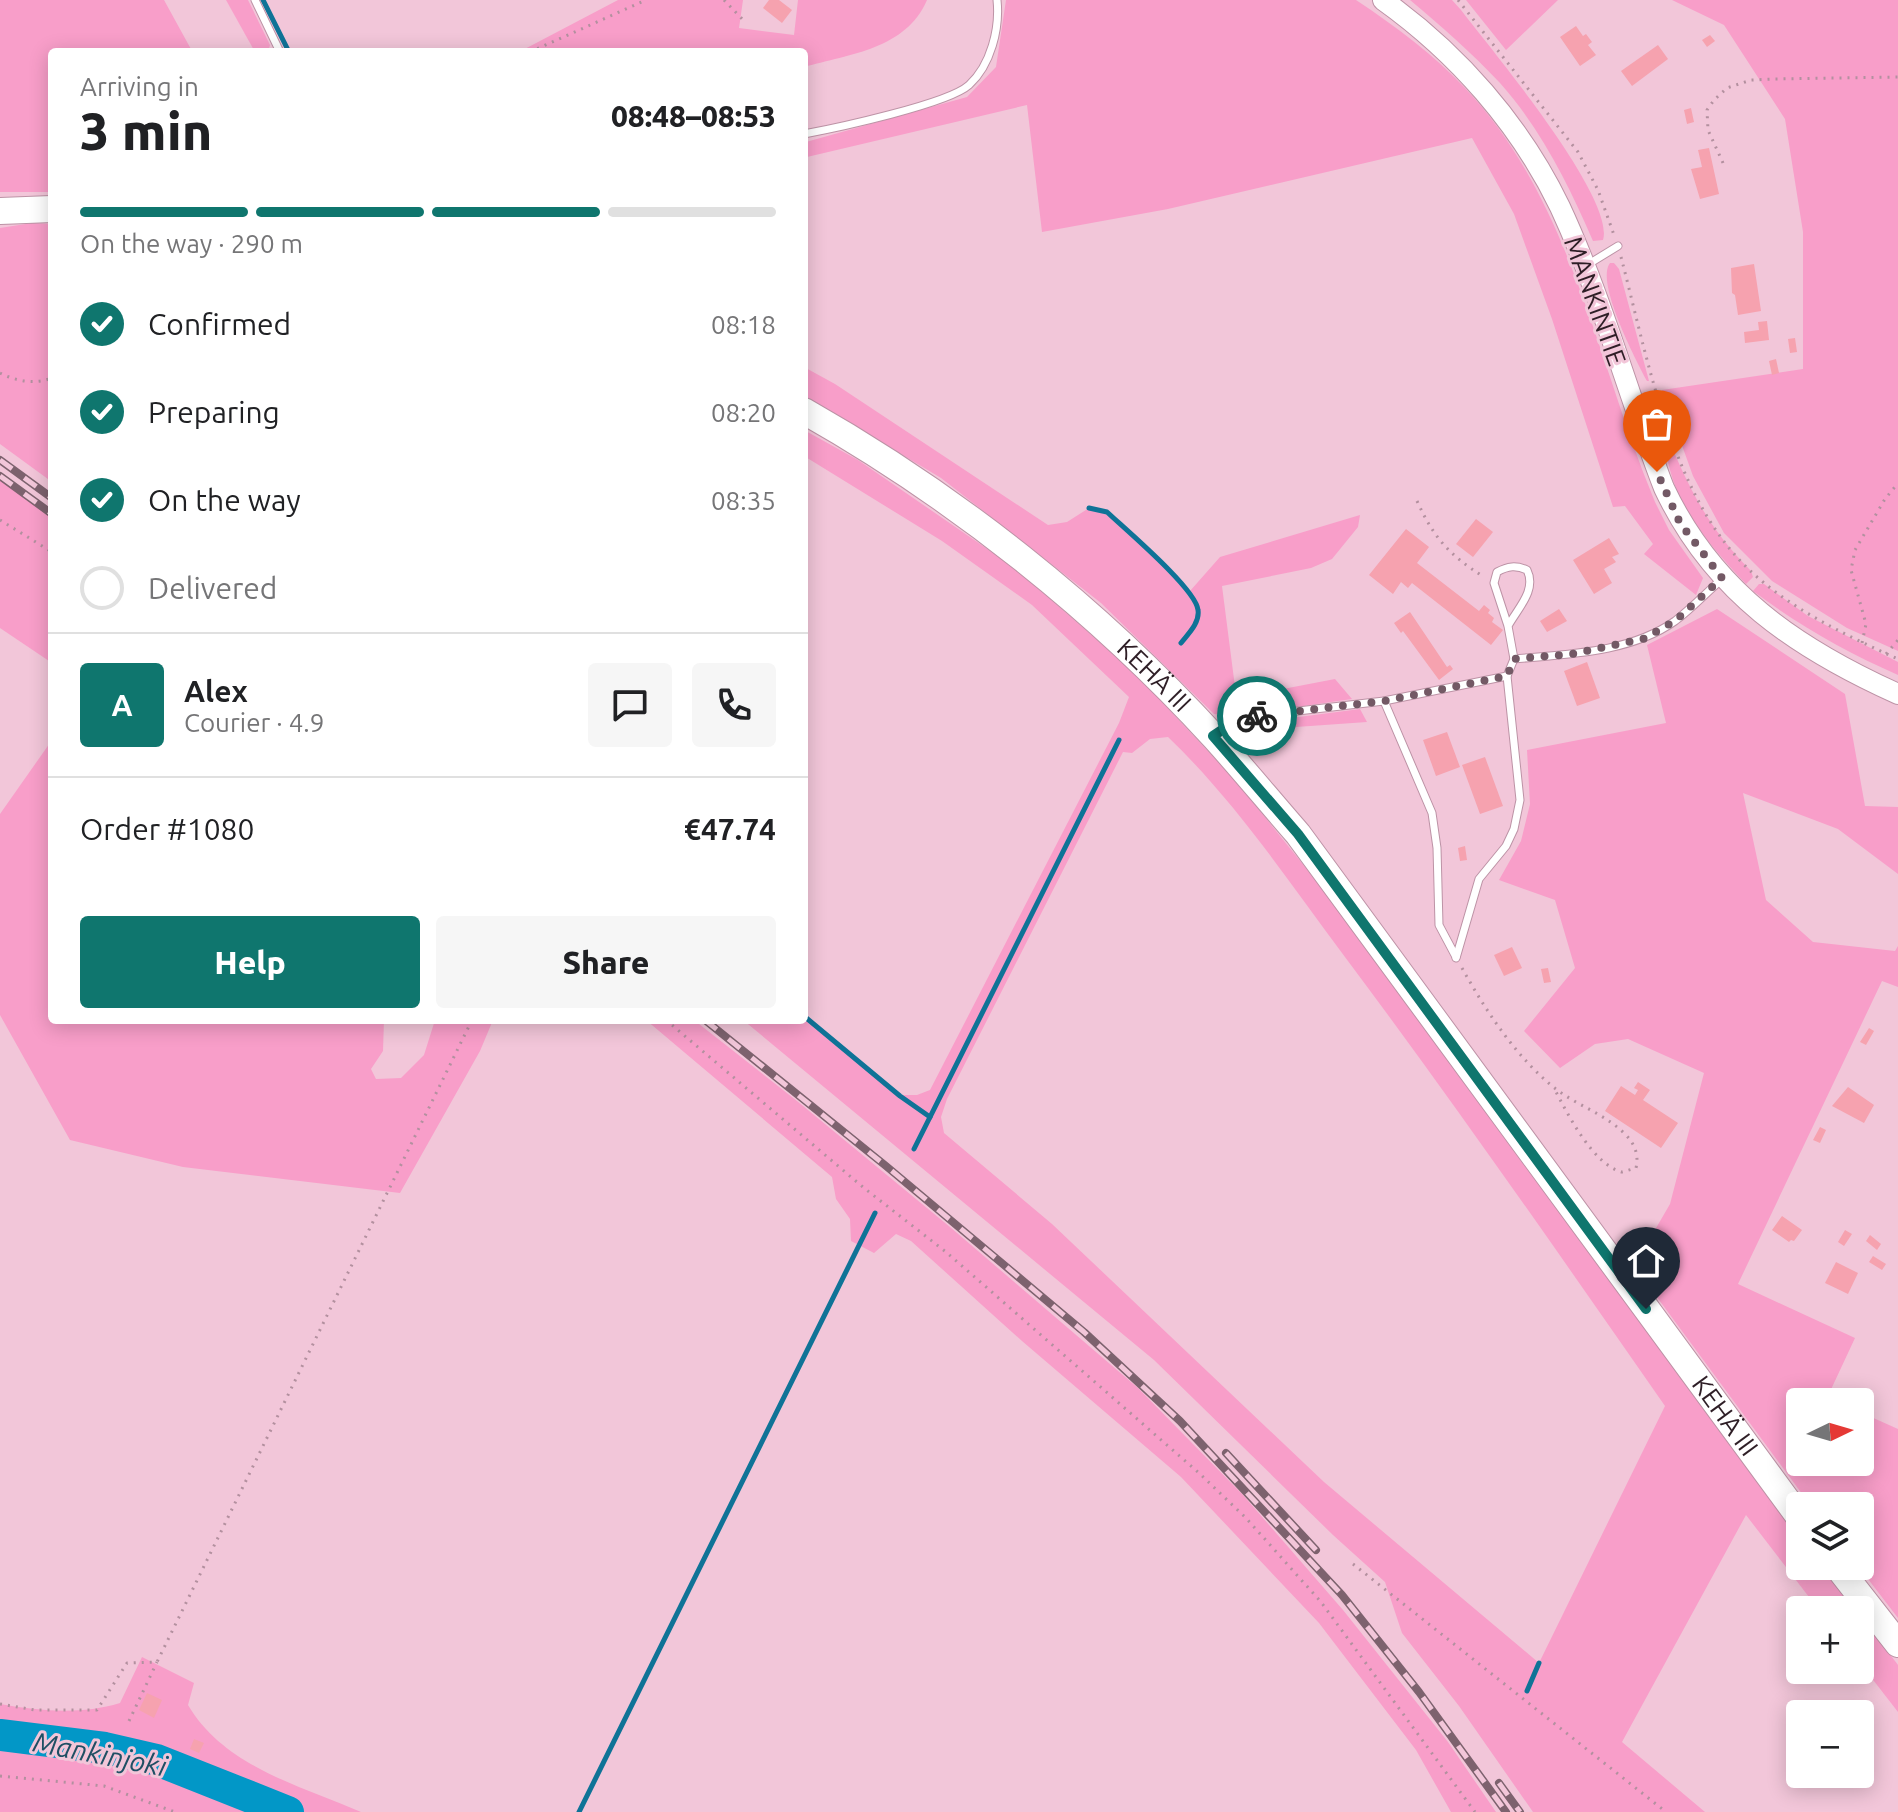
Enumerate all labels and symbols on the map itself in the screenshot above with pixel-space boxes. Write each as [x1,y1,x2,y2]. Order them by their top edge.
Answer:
street label: MANKINTIE [1559,233,1632,369]
pin [1623,390,1691,472]
street label: KEHÄ III [1112,633,1197,717]
courier [1217,676,1297,756]
pin [1612,1227,1680,1309]
street label: KEHÄ III [1687,1370,1764,1461]
north arrow [1786,1388,1874,1476]
water label: Mankinjoki [31,1725,170,1782]

